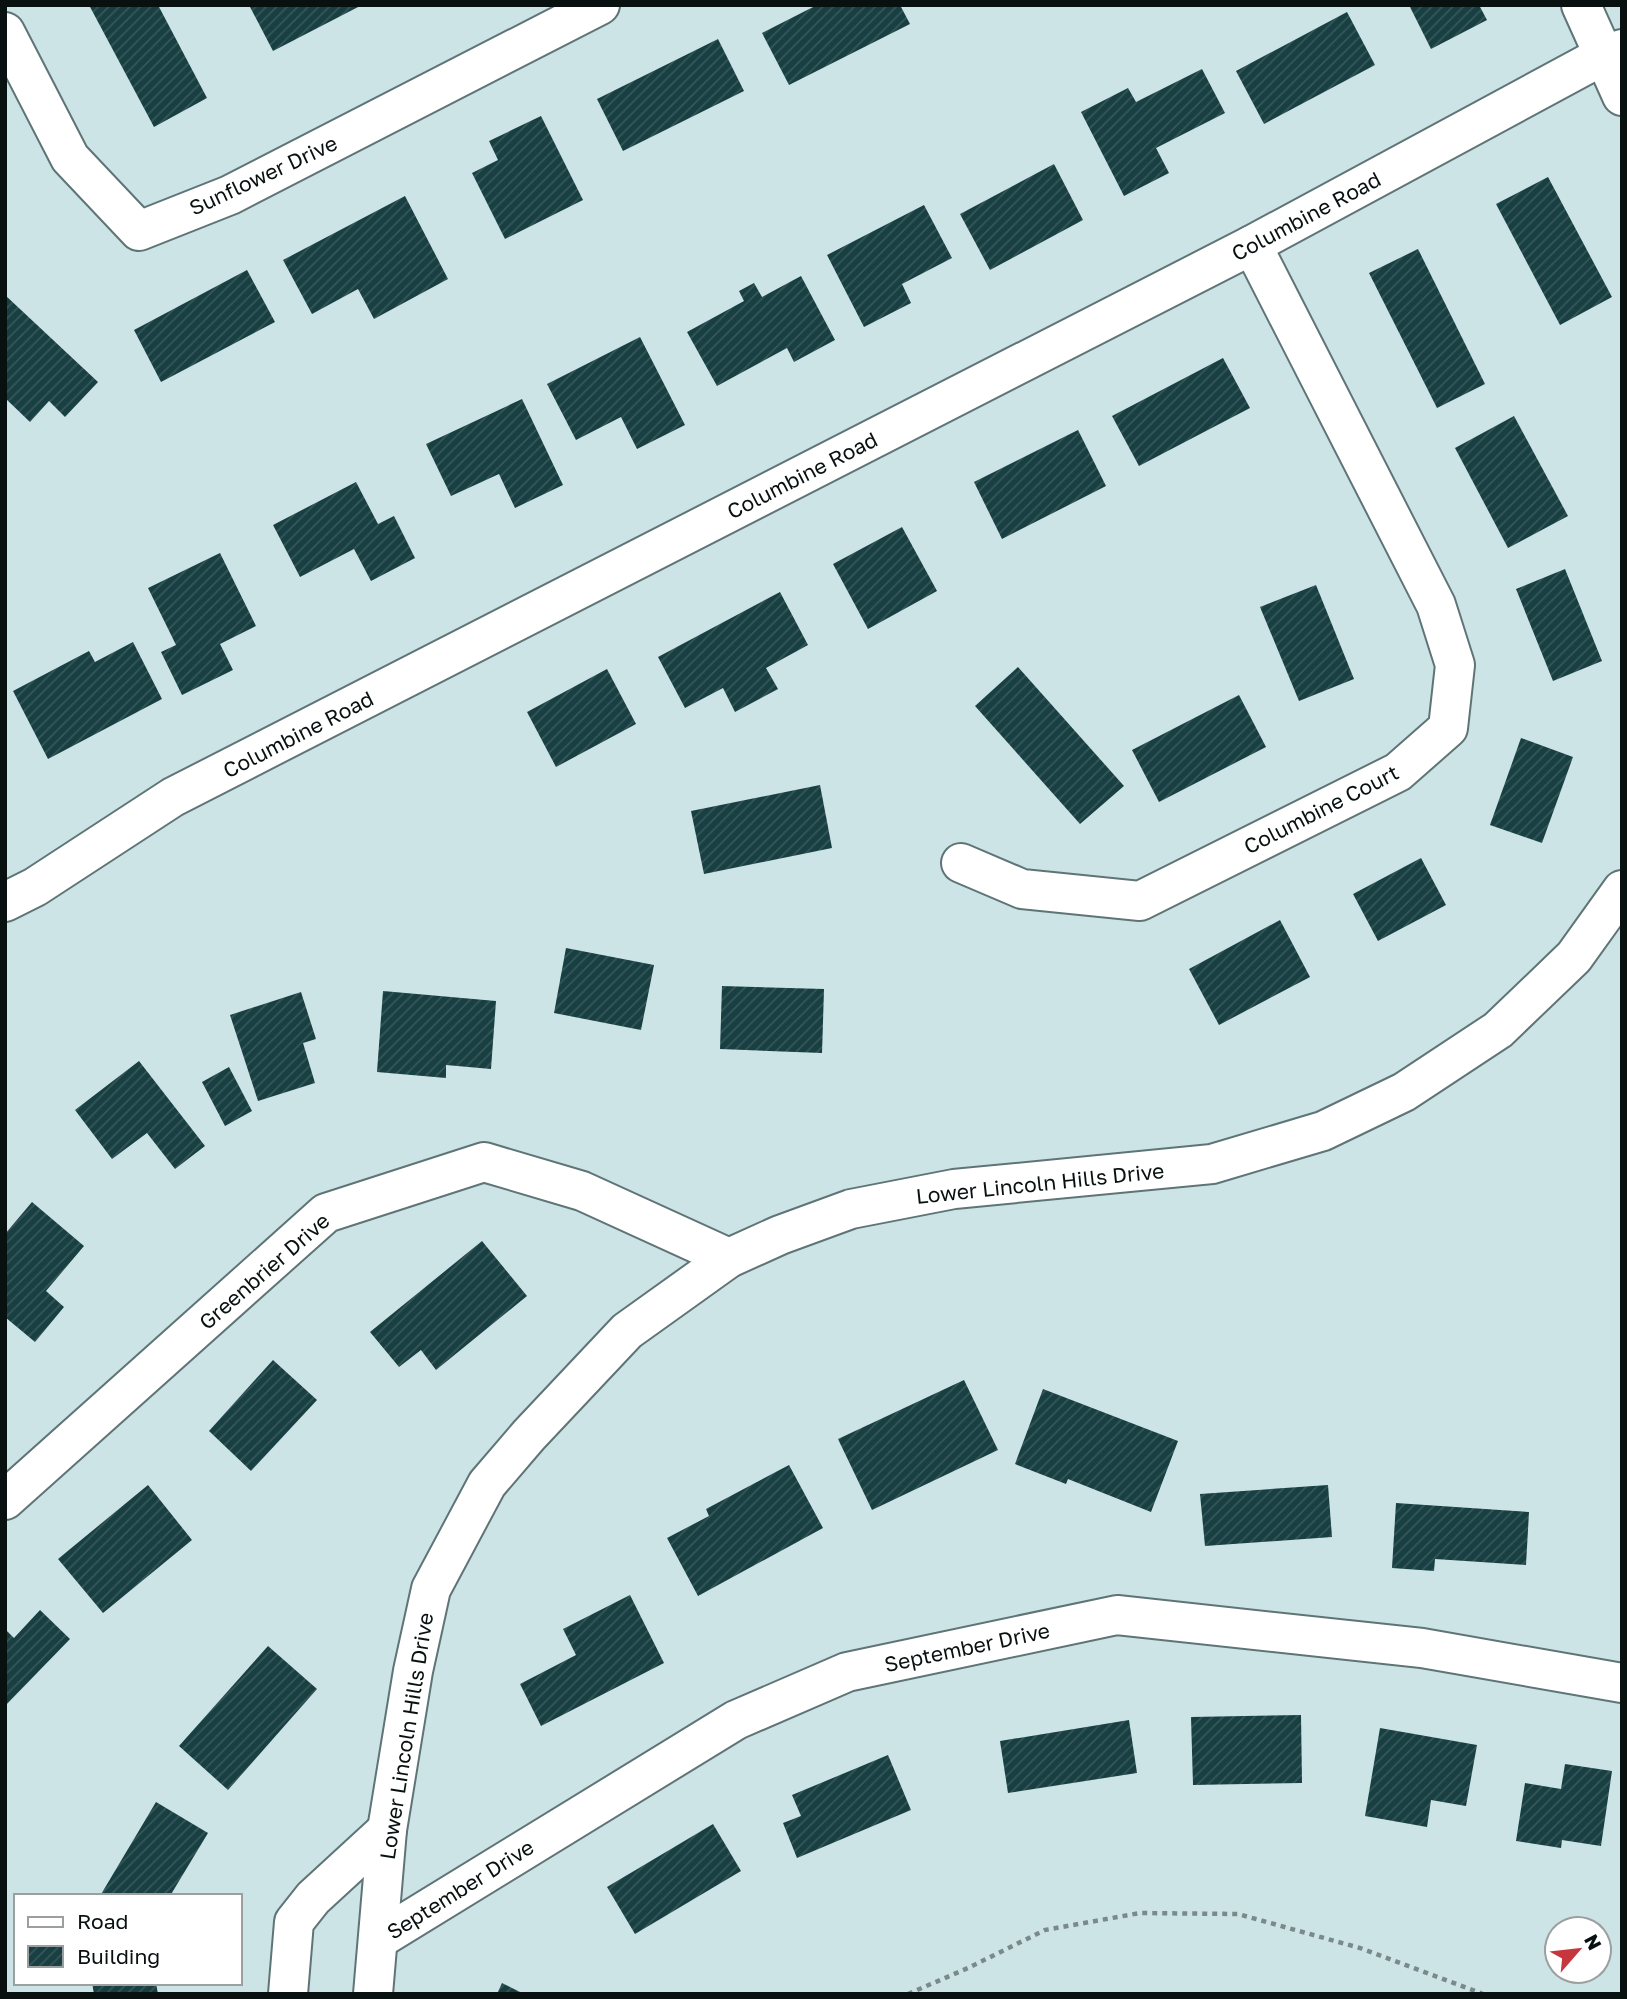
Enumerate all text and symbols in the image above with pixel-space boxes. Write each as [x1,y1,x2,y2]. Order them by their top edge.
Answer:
street label: Sunflower Drive [185,129,341,221]
street label: Columbine Road [1227,166,1385,266]
street label: Columbine Road [722,426,882,524]
street label: Columbine Road [218,685,378,783]
street label: Columbine Court [1239,759,1403,859]
street label: Lower Lincoln Hills Drive [915,1157,1165,1209]
street label: Greenbrier Drive [193,1207,335,1335]
street label: Lower Lincoln Hills Drive [374,1611,438,1861]
street label: September Drive [882,1617,1052,1677]
street label: September Drive [382,1833,538,1945]
legend [14,1894,242,1985]
text: Road [77,1908,128,1934]
north arrow [1543,1915,1613,1985]
text: N [1580,1930,1607,1954]
text: Building [77,1943,160,1969]

